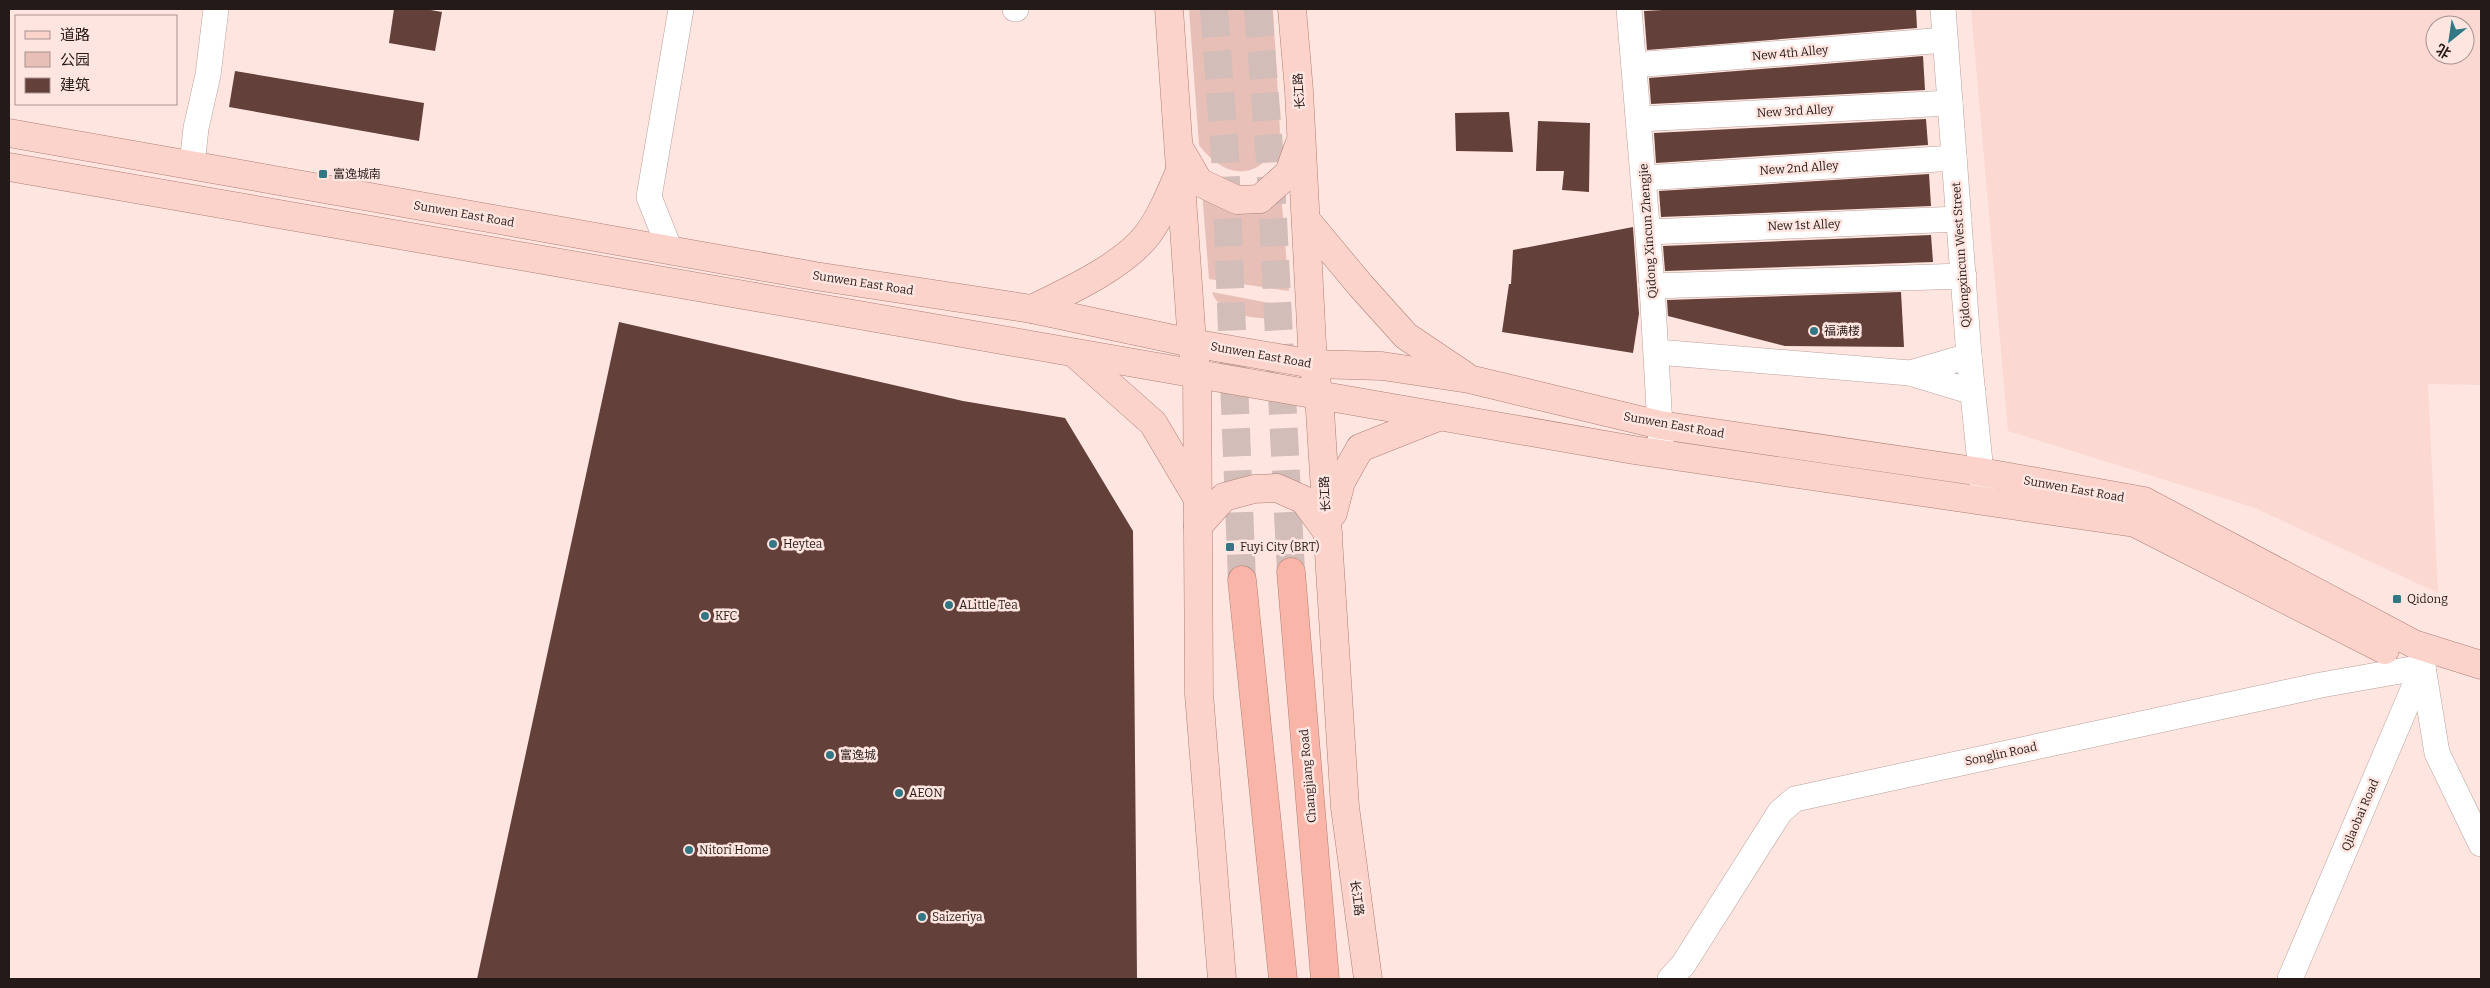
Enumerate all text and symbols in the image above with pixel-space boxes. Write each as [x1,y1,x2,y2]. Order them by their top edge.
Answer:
legend [15,15,178,105]
north arrow [2425,15,2475,65]
text: 道路 [60,26,90,44]
text: 北 [2433,40,2454,62]
street label: New 4th Alley [1751,43,1829,63]
text: 公园 [60,51,90,69]
street label: 长江路 [1291,73,1307,109]
text: 建筑 [60,76,90,94]
street label: New 3rd Alley [1756,102,1834,120]
street label: New 2nd Alley [1759,158,1840,178]
street label: Qidong Xincun Zhengjie [1636,163,1660,299]
place label: 富逸城南 [333,167,381,181]
marker: 富逸城南 [317,168,329,180]
street label: Qidongxincun West Street [1949,181,1973,328]
street label: Sunwen East Road [412,198,516,230]
street label: New 1st Alley [1767,217,1841,233]
street label: Sunwen East Road [811,268,915,298]
place label: 福满楼 [1824,324,1860,338]
marker: 福满楼 [1808,325,1820,337]
street label: Sunwen East Road [1209,339,1313,371]
street label: Sunwen East Road [1622,409,1726,441]
street label: Sunwen East Road [2022,473,2126,505]
street label: 长江路 [1317,476,1333,512]
place label: Heytea [783,537,823,551]
marker: Heytea [767,538,779,550]
place label: Fuyi City (BRT) [1240,539,1320,554]
marker: Fuyi City (BRT) [1224,541,1236,553]
place label: Qidong [2407,592,2448,606]
marker: Qidong [2391,593,2403,605]
place label: ALittle Tea [959,598,1018,612]
marker: ALittle Tea [943,599,955,611]
place label: KFC [715,609,738,623]
marker: KFC [699,610,711,622]
street label: Changjiang Road [1297,728,1319,824]
street label: Songlin Road [1964,740,2038,768]
place label: 富逸城 [840,748,876,762]
marker: 富逸城 [824,749,836,761]
street label: Qilaobai Road [2339,777,2381,853]
place label: AEON [909,786,943,800]
marker: AEON [893,787,905,799]
place label: Nitori Home [699,843,769,857]
marker: Nitori Home [683,844,695,856]
street label: 长江路 [1348,879,1366,917]
place label: Saizeriya [932,910,983,924]
marker: Saizeriya [916,911,928,923]

